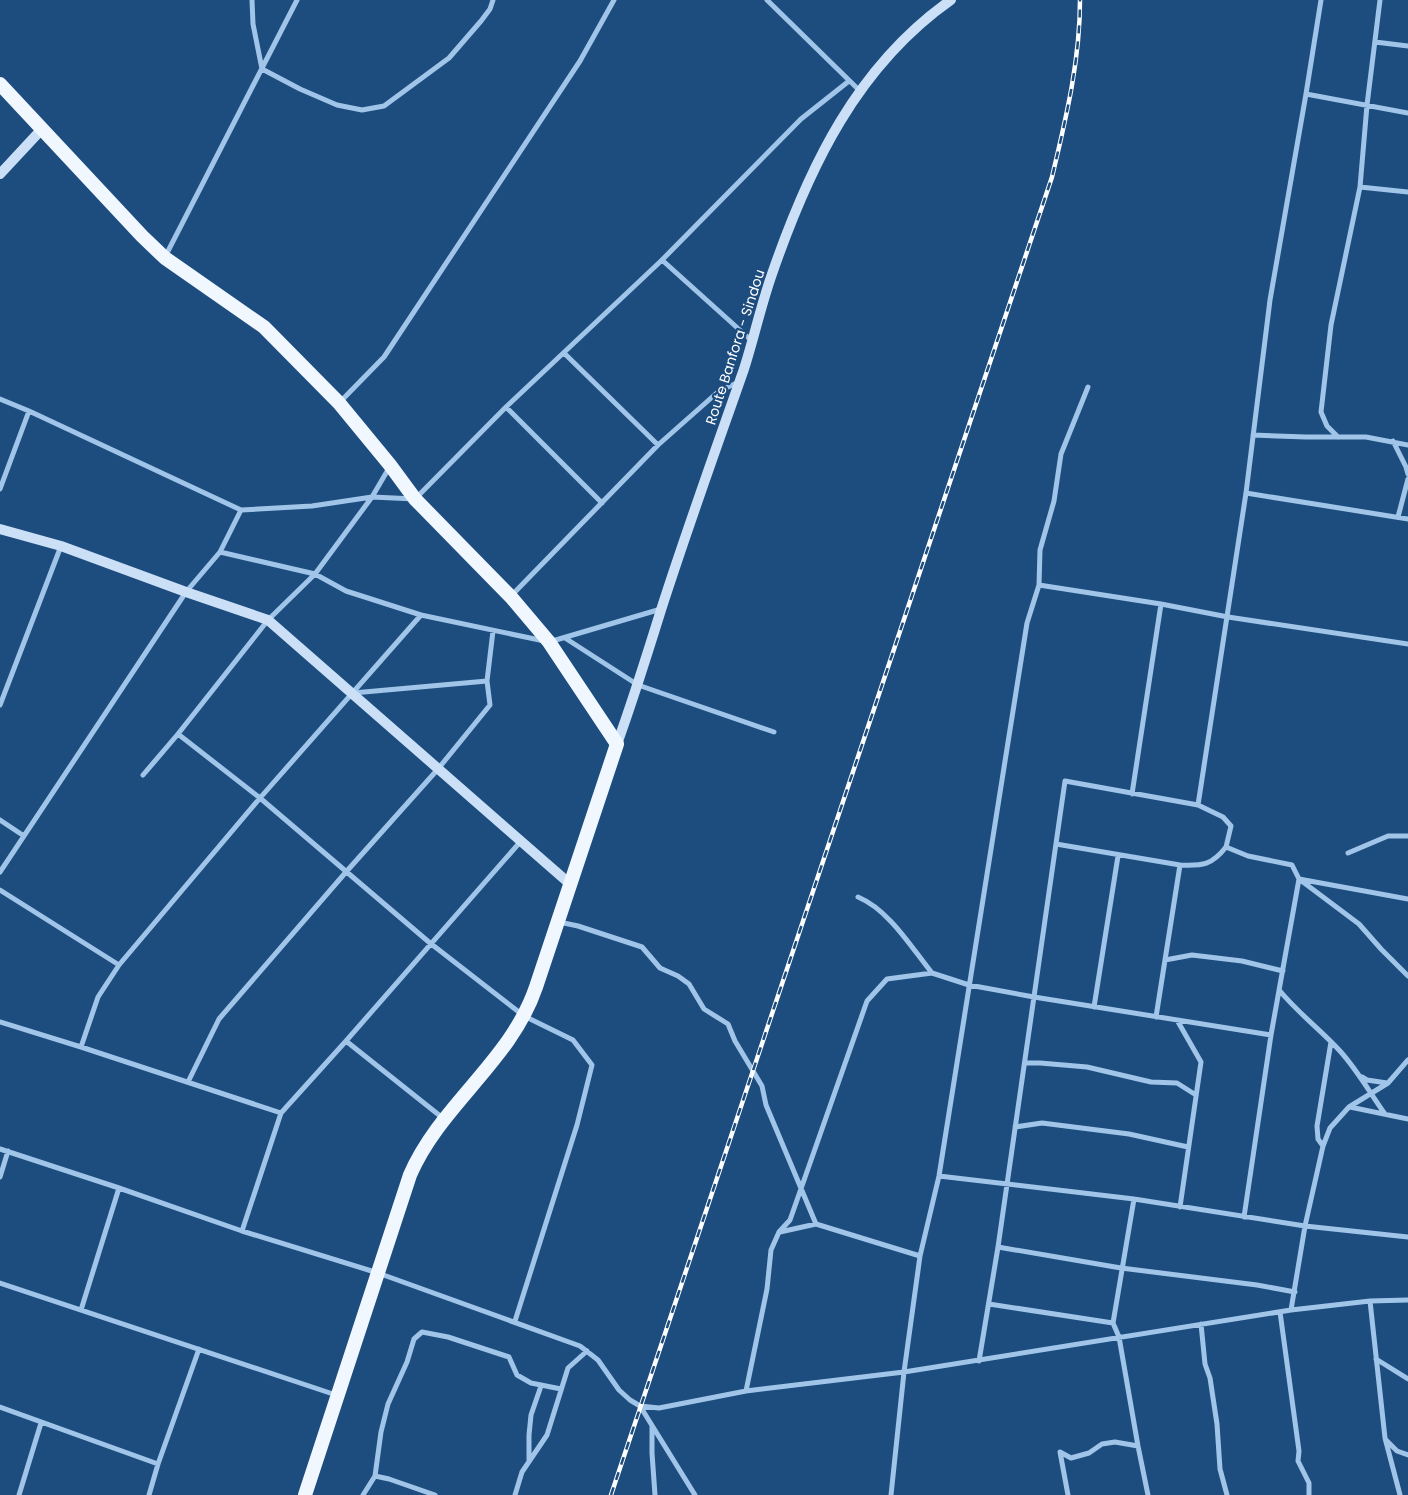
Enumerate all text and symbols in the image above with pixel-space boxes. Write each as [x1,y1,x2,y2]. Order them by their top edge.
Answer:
street label: Route Banfora - Sindou [700,267,770,427]

